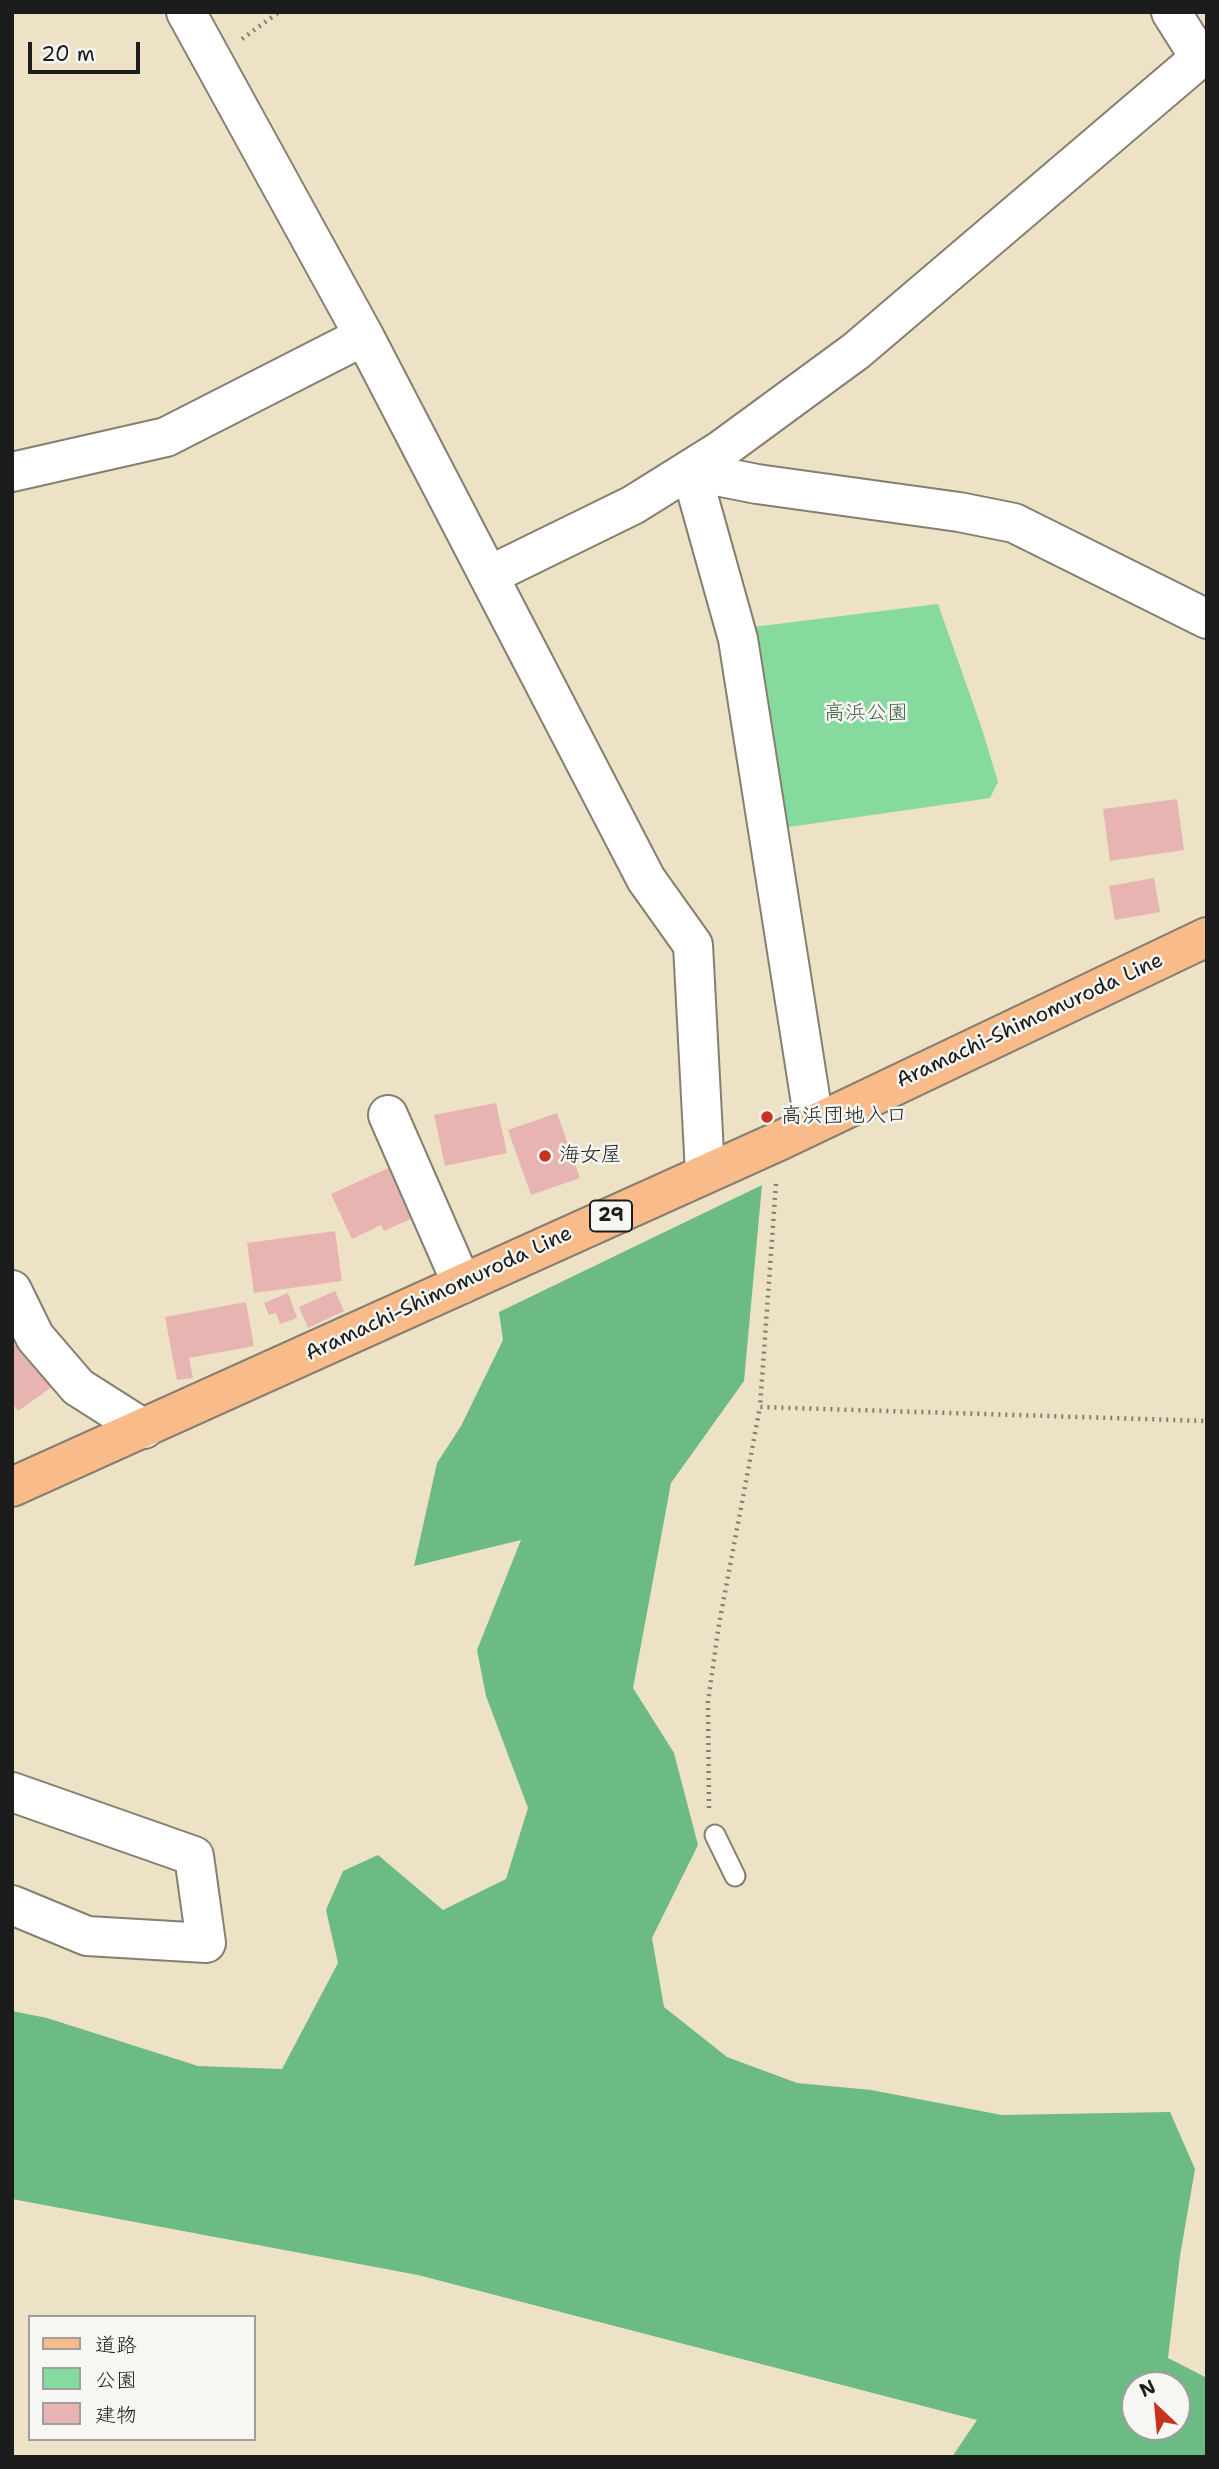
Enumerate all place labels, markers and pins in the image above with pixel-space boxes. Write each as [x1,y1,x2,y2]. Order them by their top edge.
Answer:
place label: 高浜団地入口 [781,1104,907,1130]
marker: 高浜団地入口 [759,1109,775,1125]
place label: 海女屋 [559,1143,622,1169]
marker: 海女屋 [537,1148,553,1164]

